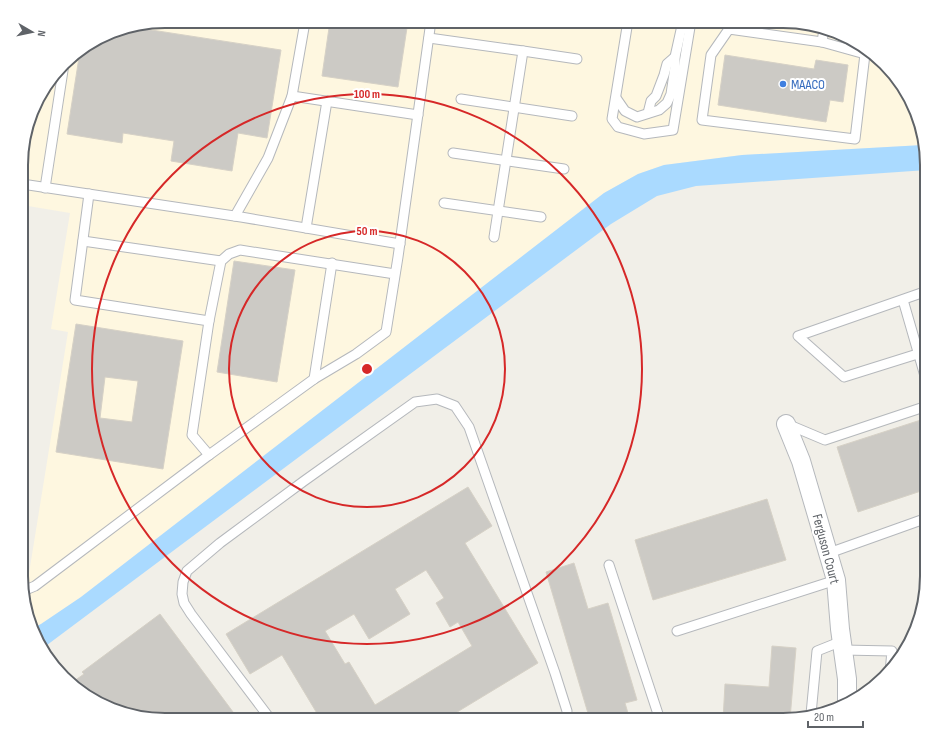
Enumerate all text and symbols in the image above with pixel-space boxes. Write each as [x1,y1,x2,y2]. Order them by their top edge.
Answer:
north arrow [12,12,52,52]
text: N [34,30,48,38]
place label: MAACO [791,76,825,93]
marker: MAACO [778,79,788,89]
text: 100 m [354,87,380,102]
text: 50 m [357,224,377,239]
centre of rings [360,362,374,376]
street label: Ferguson Court [809,512,843,586]
scale bar [808,703,863,729]
text: 20 m [814,710,834,725]

